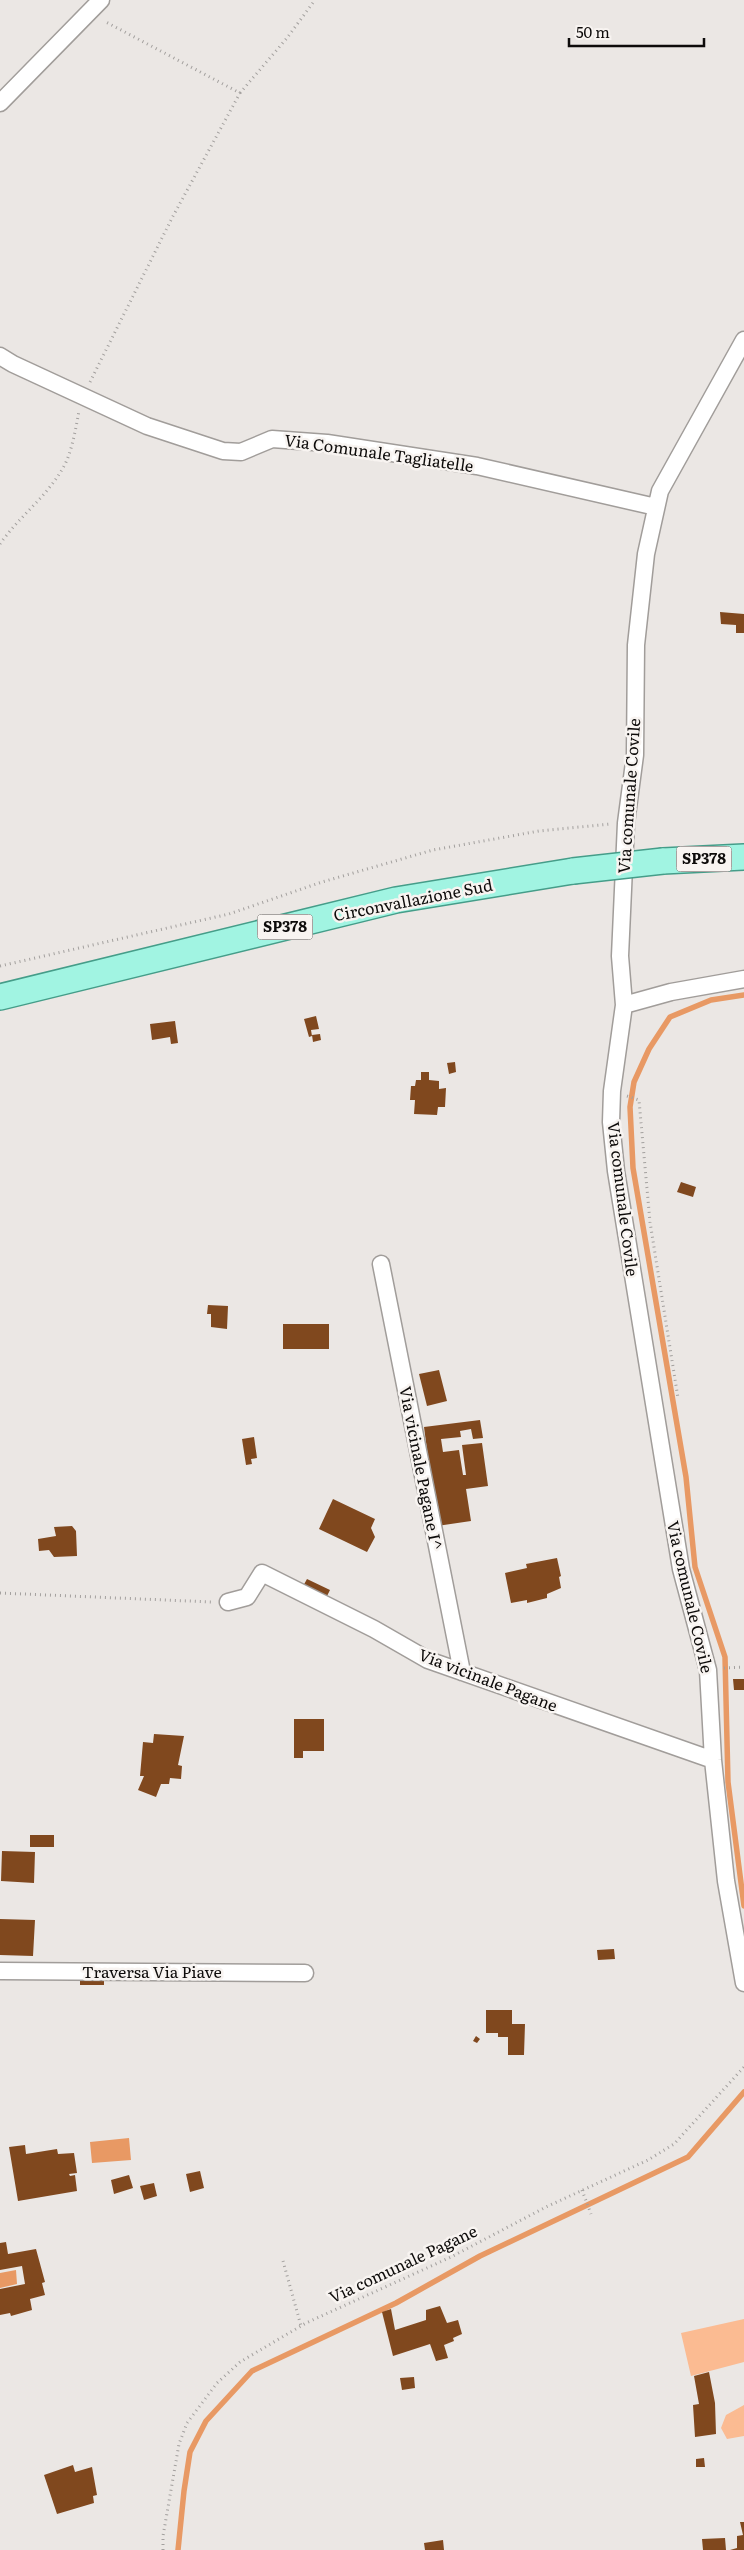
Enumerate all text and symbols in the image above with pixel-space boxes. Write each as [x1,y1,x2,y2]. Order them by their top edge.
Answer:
scale bar [569,15,704,47]
text: 50 m [576,20,610,43]
street label: Via Comunale Tagliatelle [283,427,475,477]
street label: Via comunale Covile [611,717,645,874]
road number: SP378 [676,846,732,872]
street label: Circonvallazione Sud [331,872,495,926]
road number: SP378 [258,914,312,940]
street label: Via comunale Covile [603,1120,645,1278]
street label: Via vicinale Pagane I^ [394,1384,450,1552]
street label: Via comunale Covile [662,1518,720,1675]
street label: Via vicinale Pagane [415,1642,561,1717]
street label: Traversa Via Piave [82,1959,222,1983]
street label: Via comunale Pagane [324,2218,481,2308]

